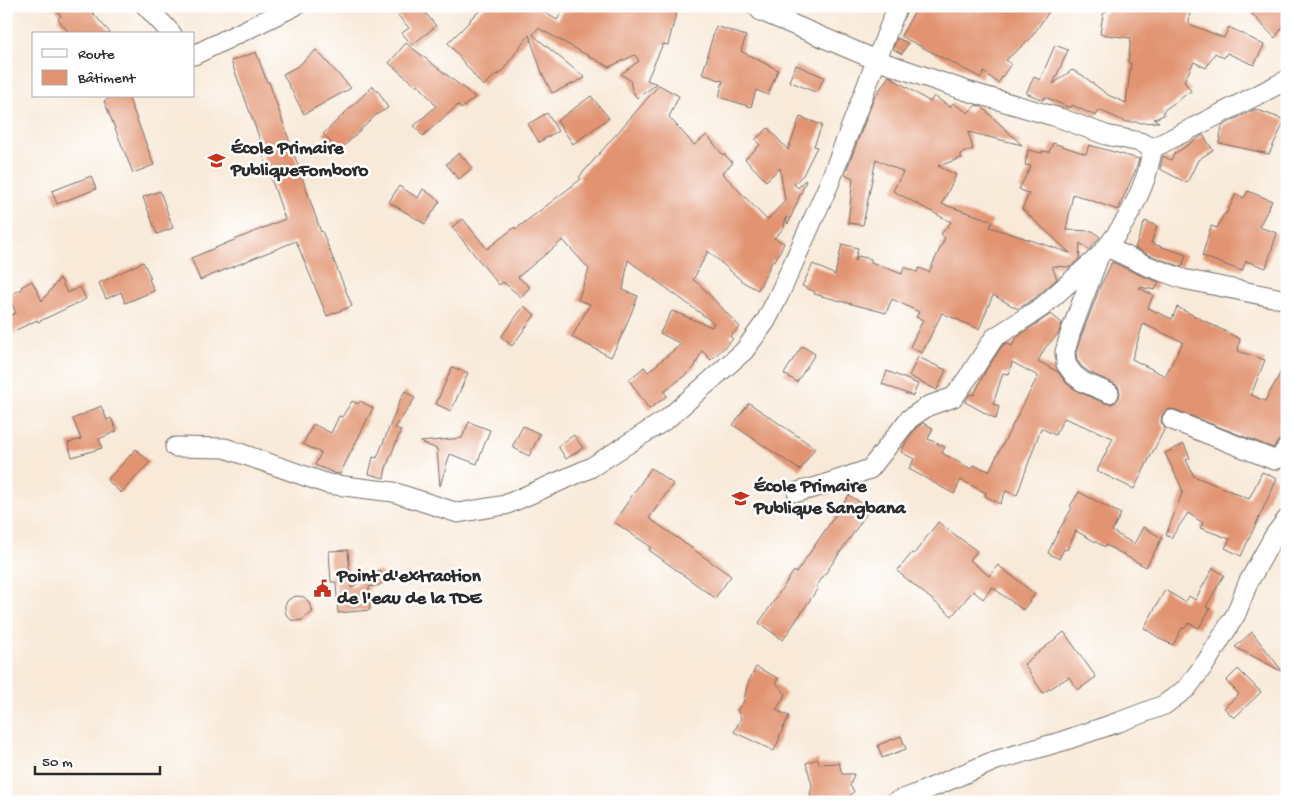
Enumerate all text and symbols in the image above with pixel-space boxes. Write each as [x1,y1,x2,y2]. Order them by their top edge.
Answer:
legend [32,32,195,98]
text: Route [78,46,115,64]
text: Bâtiment [77,70,137,88]
place label: École Primaire PubliqueFomboro [230,138,369,183]
school or university icon: École Primaire PubliqueFomboro [207,150,227,170]
place label: École Primaire Publique Sangbana [753,476,907,521]
school or university icon: École Primaire Publique Sangbana [730,488,750,508]
place label: Point d'extraction de l'eau de la TDE [336,566,483,611]
public building icon: Point d'extraction de l'eau de la TDE [313,578,333,598]
scale bar [35,743,160,775]
text: 50 m [42,754,73,772]

